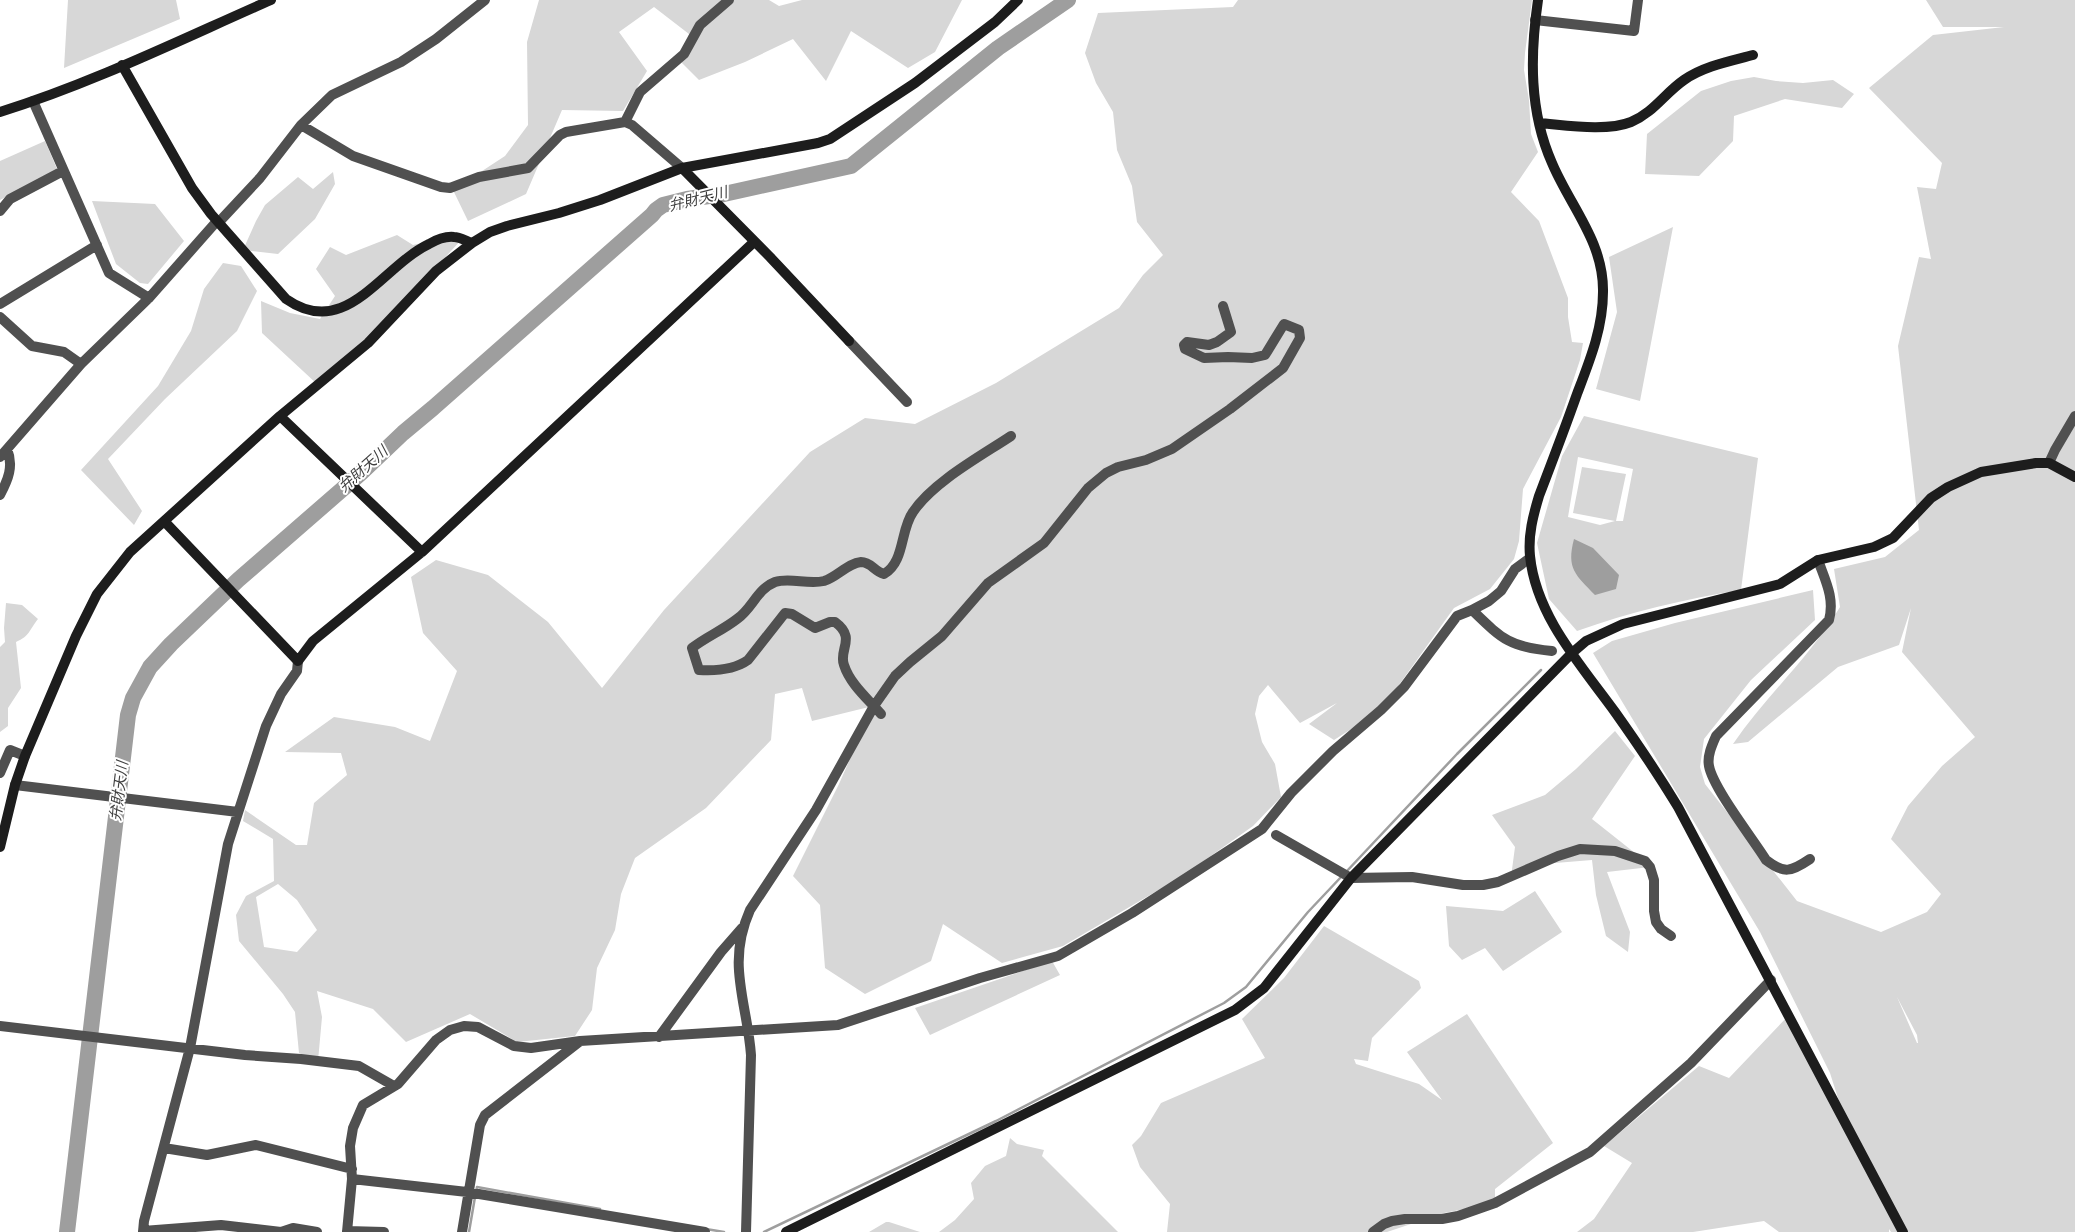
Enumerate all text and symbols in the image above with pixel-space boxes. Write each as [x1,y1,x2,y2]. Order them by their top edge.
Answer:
water label: 弁財天川 [667,183,731,215]
water label: 弁財天川 [335,441,393,496]
water label: 弁財天川 [106,758,132,822]

